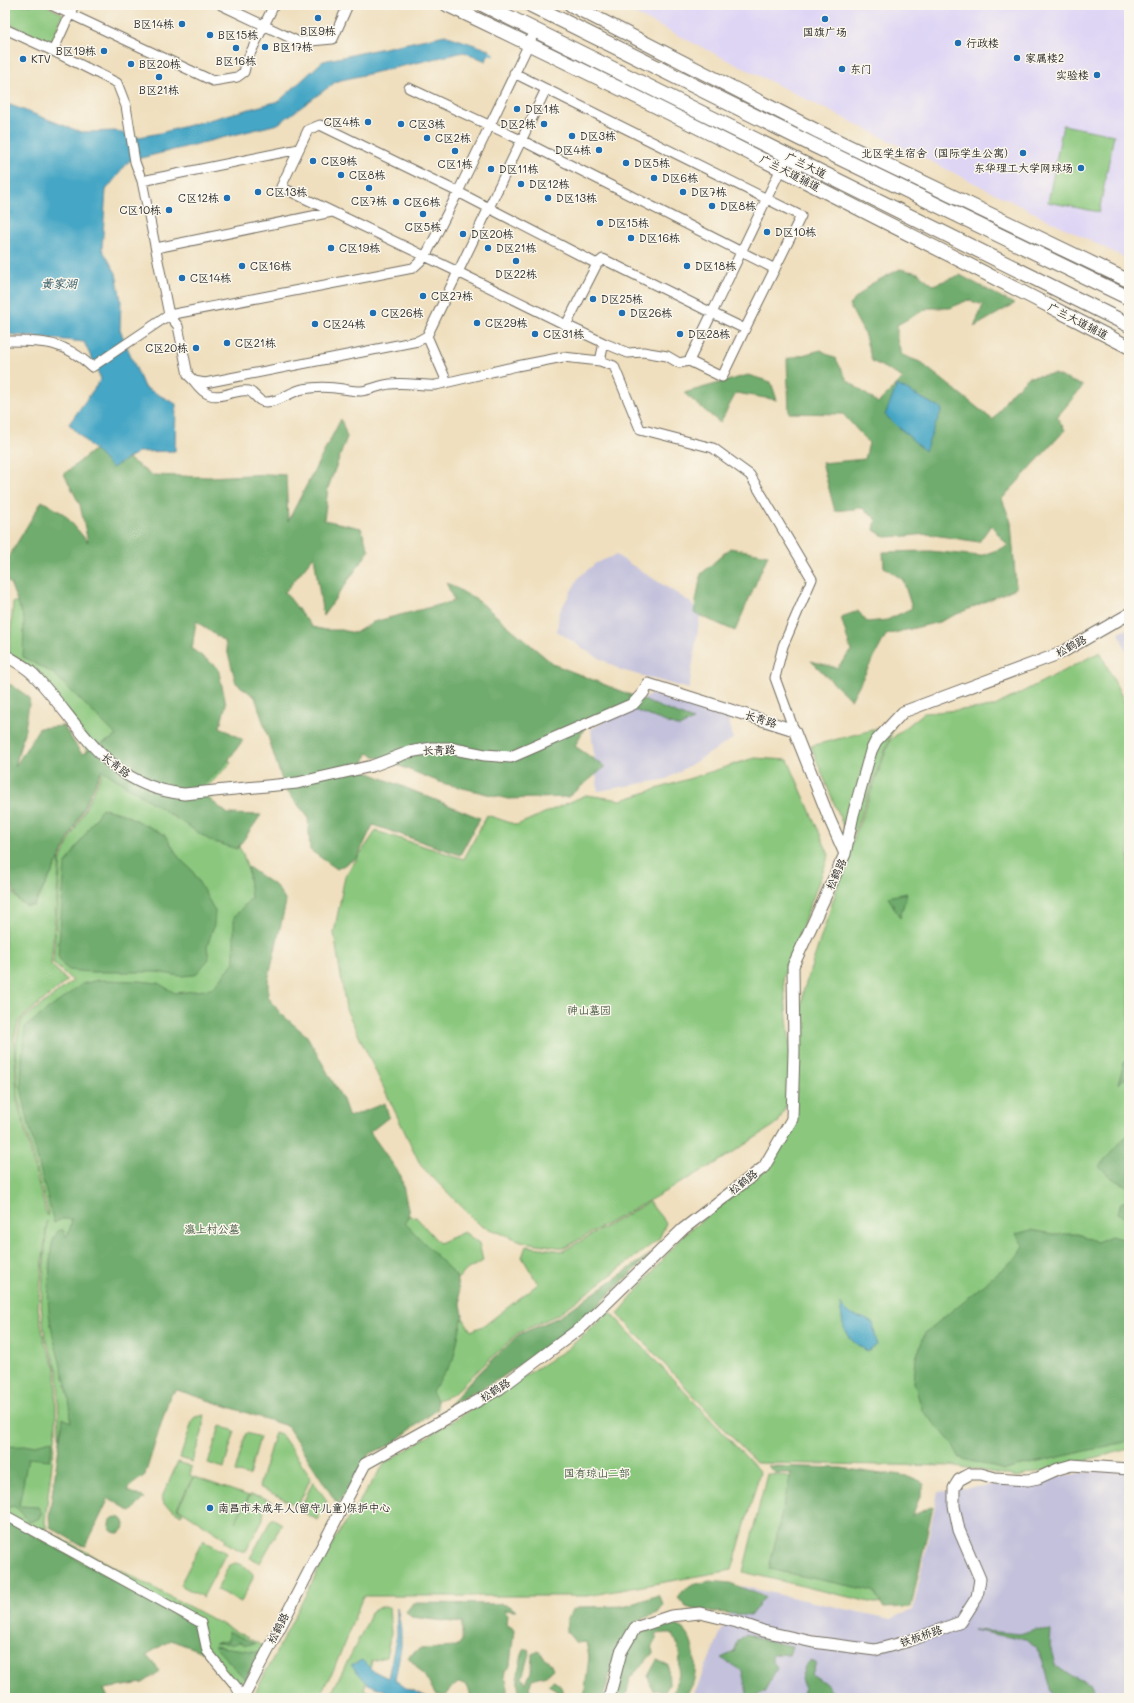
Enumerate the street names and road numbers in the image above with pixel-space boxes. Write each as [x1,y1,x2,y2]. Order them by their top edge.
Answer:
street label: 广兰大道 [783,148,829,181]
street label: 广兰大道辅道 [757,151,823,194]
street label: 广兰大道辅道 [1045,299,1111,342]
street label: 松鹤路 [1053,631,1089,660]
street label: 长青路 [743,707,779,731]
street label: 长青路 [422,741,456,758]
street label: 长青路 [99,749,134,781]
street label: 松鹤路 [822,856,849,892]
street label: 松鹤路 [725,1166,760,1198]
street label: 松鹤路 [477,1374,513,1405]
street label: 松鹤路 [263,1610,292,1646]
street label: 铁板桥路 [898,1621,944,1650]

